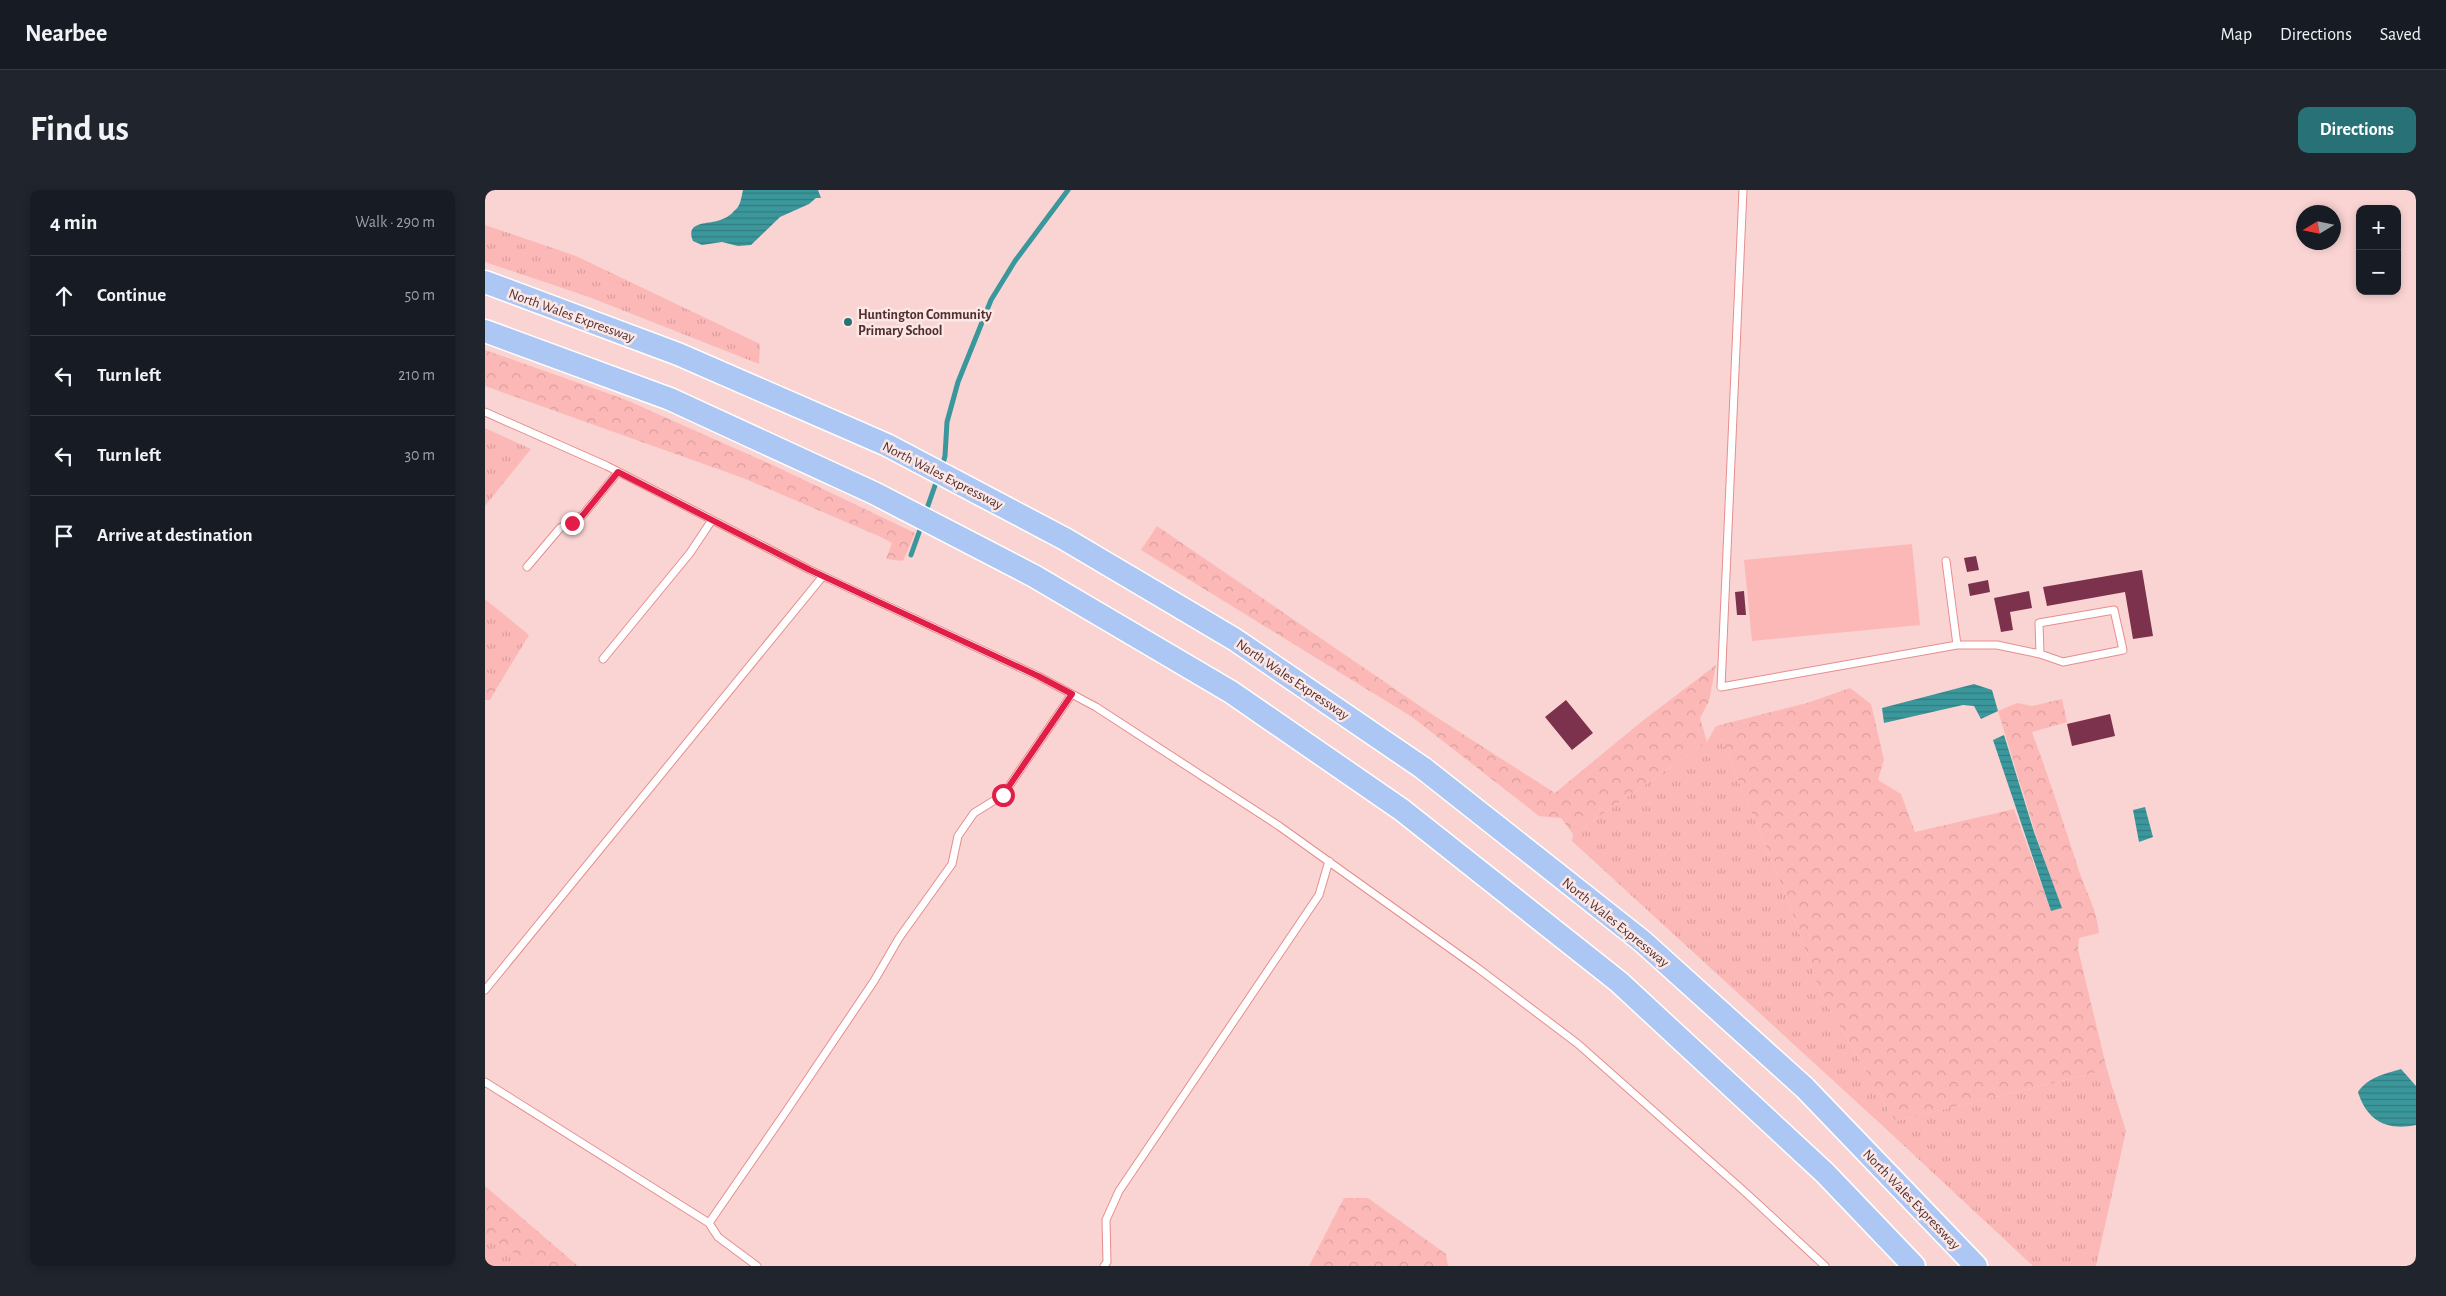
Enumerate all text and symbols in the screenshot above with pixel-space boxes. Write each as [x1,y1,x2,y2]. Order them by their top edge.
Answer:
text: Nearbee [25,22,107,46]
text: Map [2221,26,2252,44]
text: Directions [2280,26,2352,44]
text: Saved [2380,26,2421,44]
button: Directions [2298,107,2416,153]
text: Find us [30,112,129,147]
north arrow [2296,205,2341,250]
map controls [2356,205,2401,295]
button: + [2356,205,2401,250]
text: 4 min [50,212,97,233]
text: Walk · 290 m [355,214,435,230]
button: − [2356,250,2401,295]
icon: ahead [50,282,78,310]
text: Continue [97,286,166,305]
text: 50 m [404,287,435,303]
street label: North Wales Expressway [507,287,636,345]
place label: Huntington Community Primary School [858,308,992,338]
marker: Huntington Community Primary School [842,316,854,328]
icon: left [50,362,78,390]
text: Turn left [97,366,161,385]
text: 210 m [398,367,435,383]
street label: North Wales Expressway [880,439,1005,512]
icon: left [50,442,78,470]
text: Turn left [97,446,161,465]
text: 30 m [405,447,435,463]
route end [561,512,584,535]
icon: arrive [50,522,78,550]
text: Arrive at destination [97,526,253,545]
street label: North Wales Expressway [1233,637,1351,723]
route start [992,784,1015,807]
street label: North Wales Expressway [1559,876,1671,970]
street label: North Wales Expressway [1860,1147,1962,1252]

